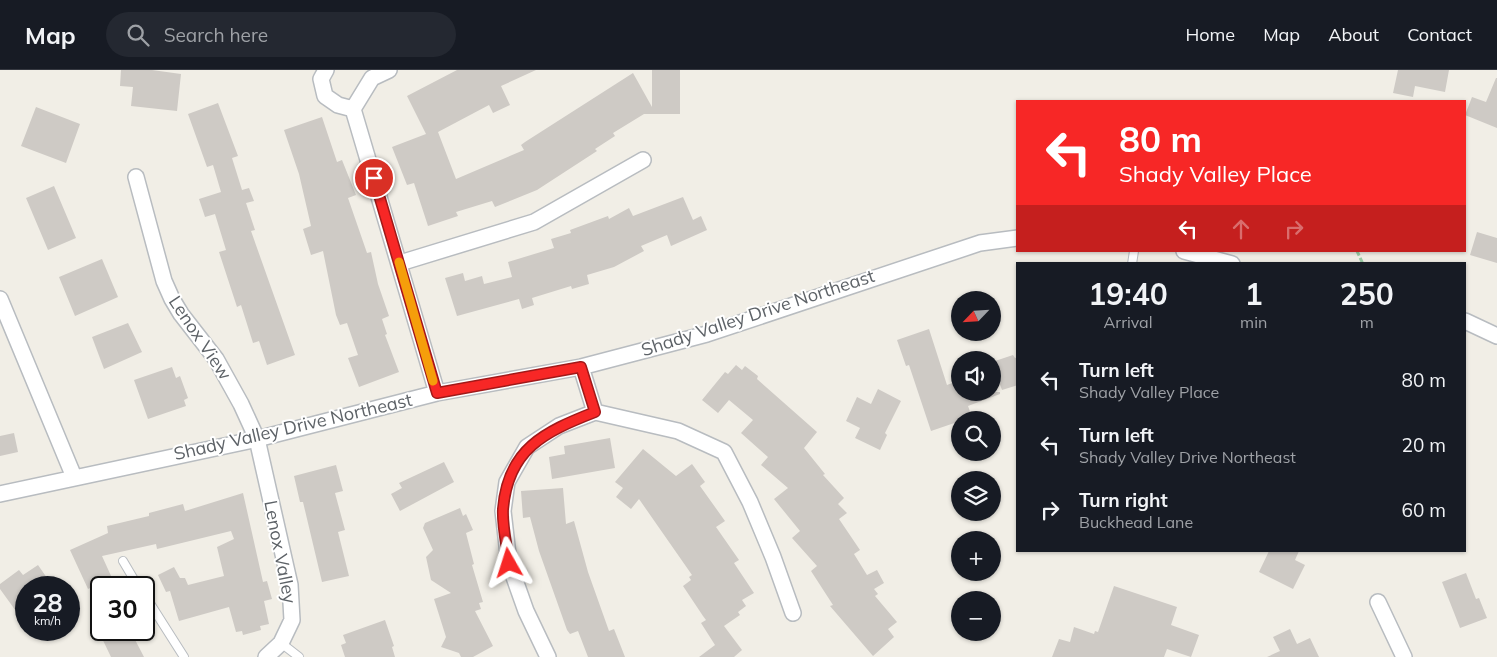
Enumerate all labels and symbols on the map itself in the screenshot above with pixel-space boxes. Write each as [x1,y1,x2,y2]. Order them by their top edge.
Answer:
pin [353,157,395,199]
street label: Shady Valley Drive Northeast [638,264,877,361]
street label: Lenox View [164,291,237,384]
north arrow [951,291,1001,341]
street label: Shady Valley Drive Northeast [171,388,414,465]
street label: Lenox Valley [259,498,302,606]
position arrow [482,536,534,588]
speed limit sign: 30 [90,576,155,641]

